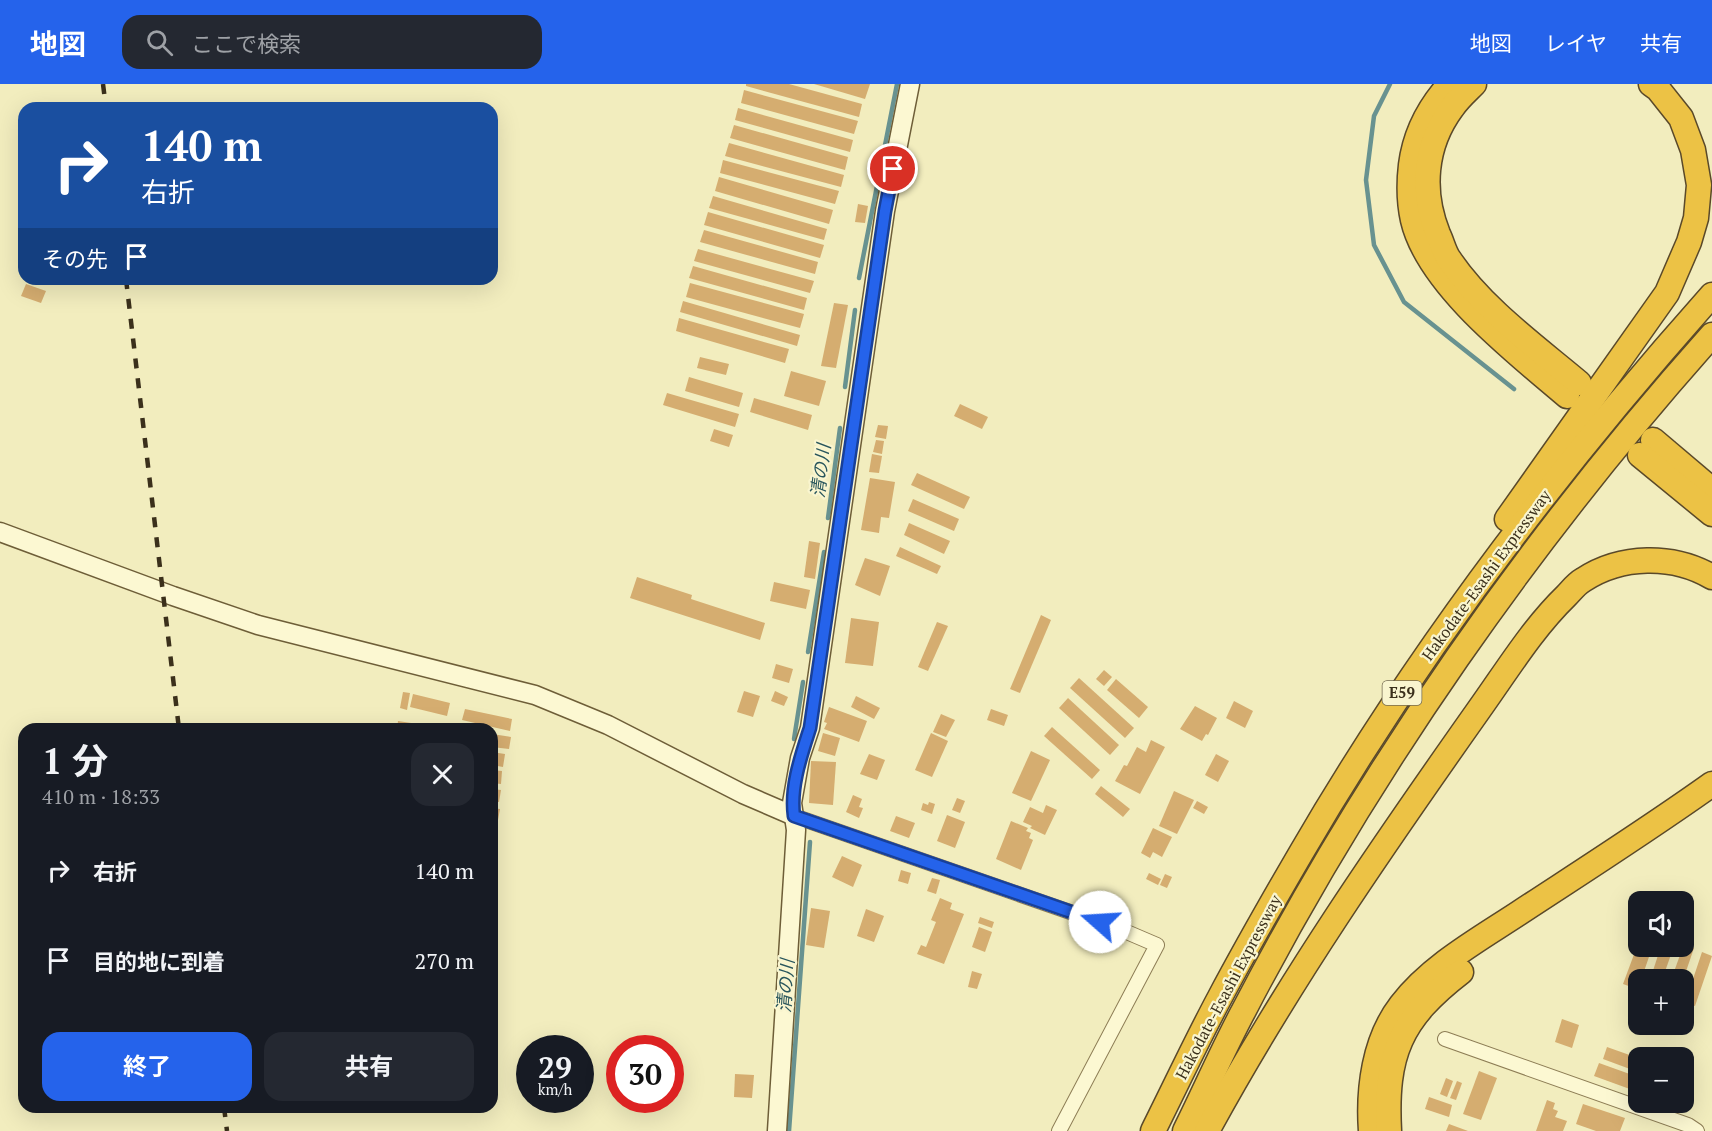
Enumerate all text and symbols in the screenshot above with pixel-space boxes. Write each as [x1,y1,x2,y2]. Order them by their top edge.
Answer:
search box [122,15,542,69]
text: 地図 [30,25,86,62]
icon: search [143,26,176,59]
text: ここで検索 [191,29,301,58]
text: 地図 [1470,29,1512,57]
text: レイヤ [1545,29,1607,57]
text: 共有 [1640,29,1682,57]
text: 140 m [141,117,262,173]
icon: right [42,126,120,204]
pin [867,143,918,194]
icon: arrive [876,152,909,185]
text: 右折 [141,174,195,210]
icon: arrive [120,240,153,273]
text: その先 [42,244,108,273]
water label: 清の川 [805,441,835,499]
street label: Hakodate-Esashi Expressway [1416,484,1556,665]
road number: E59 [1382,681,1422,705]
text: 1 分 [42,737,108,784]
button: close [411,743,474,806]
text: 410 m · 18:33 [42,783,160,810]
icon: right [42,854,75,887]
text: 140 m [414,856,474,885]
text: 右折 [93,857,137,886]
position arrow [1068,890,1132,954]
street label: Hakodate-Esashi Expressway [1170,890,1287,1083]
map controls [1628,891,1694,1113]
button: sound [1628,891,1694,957]
icon: arrive [42,944,75,977]
text: 270 m [414,946,474,975]
text: 目的地に到着 [93,947,225,976]
water label: 清の川 [771,956,799,1014]
button: + [1628,969,1694,1035]
button: 終了 [42,1032,252,1101]
button: 共有 [264,1032,474,1101]
speed limit sign: 30 [606,1035,684,1113]
text: 29 [538,1047,572,1087]
button: − [1628,1047,1694,1113]
text: km/h [538,1079,572,1099]

